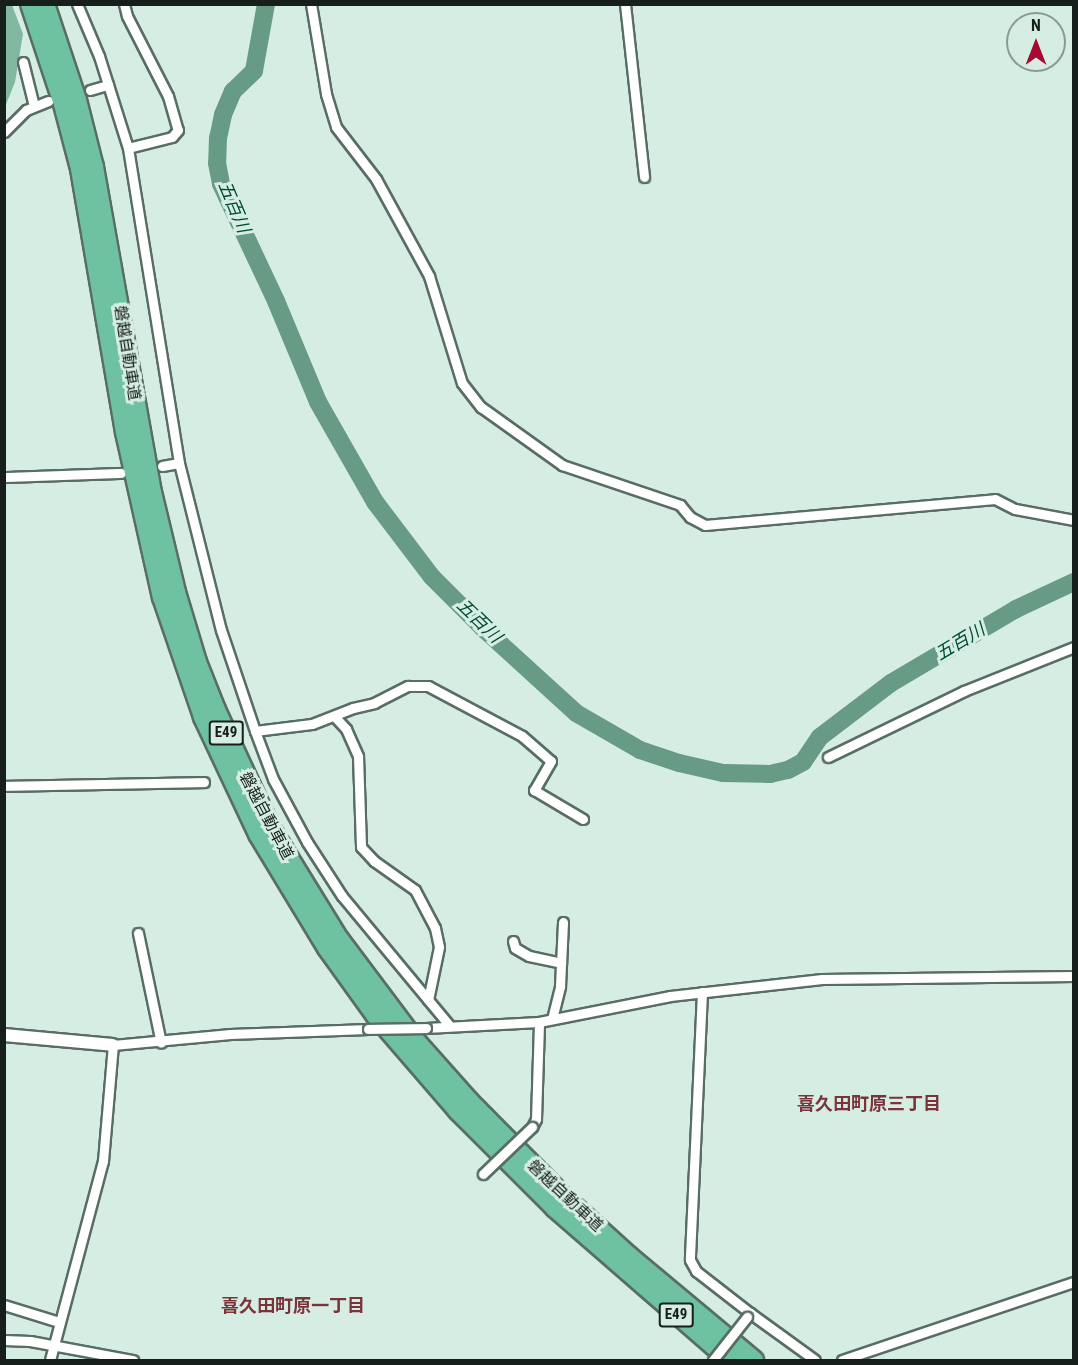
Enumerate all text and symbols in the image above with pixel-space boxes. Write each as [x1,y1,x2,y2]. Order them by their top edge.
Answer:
north arrow [1006,12,1066,72]
text: N [1031,16,1041,35]
water label: 五百川 [214,178,254,236]
street label: 磐越自動車道 [110,304,144,402]
water label: 五百川 [452,594,506,648]
water label: 五百川 [931,619,989,665]
road number: E49 [208,721,244,745]
street label: 磐越自動車道 [235,769,297,863]
district label: 喜久田町原三丁目 [797,1093,941,1115]
street label: 磐越自動車道 [523,1156,607,1236]
district label: 喜久田町原一丁目 [221,1295,365,1317]
road number: E49 [658,1303,694,1327]

